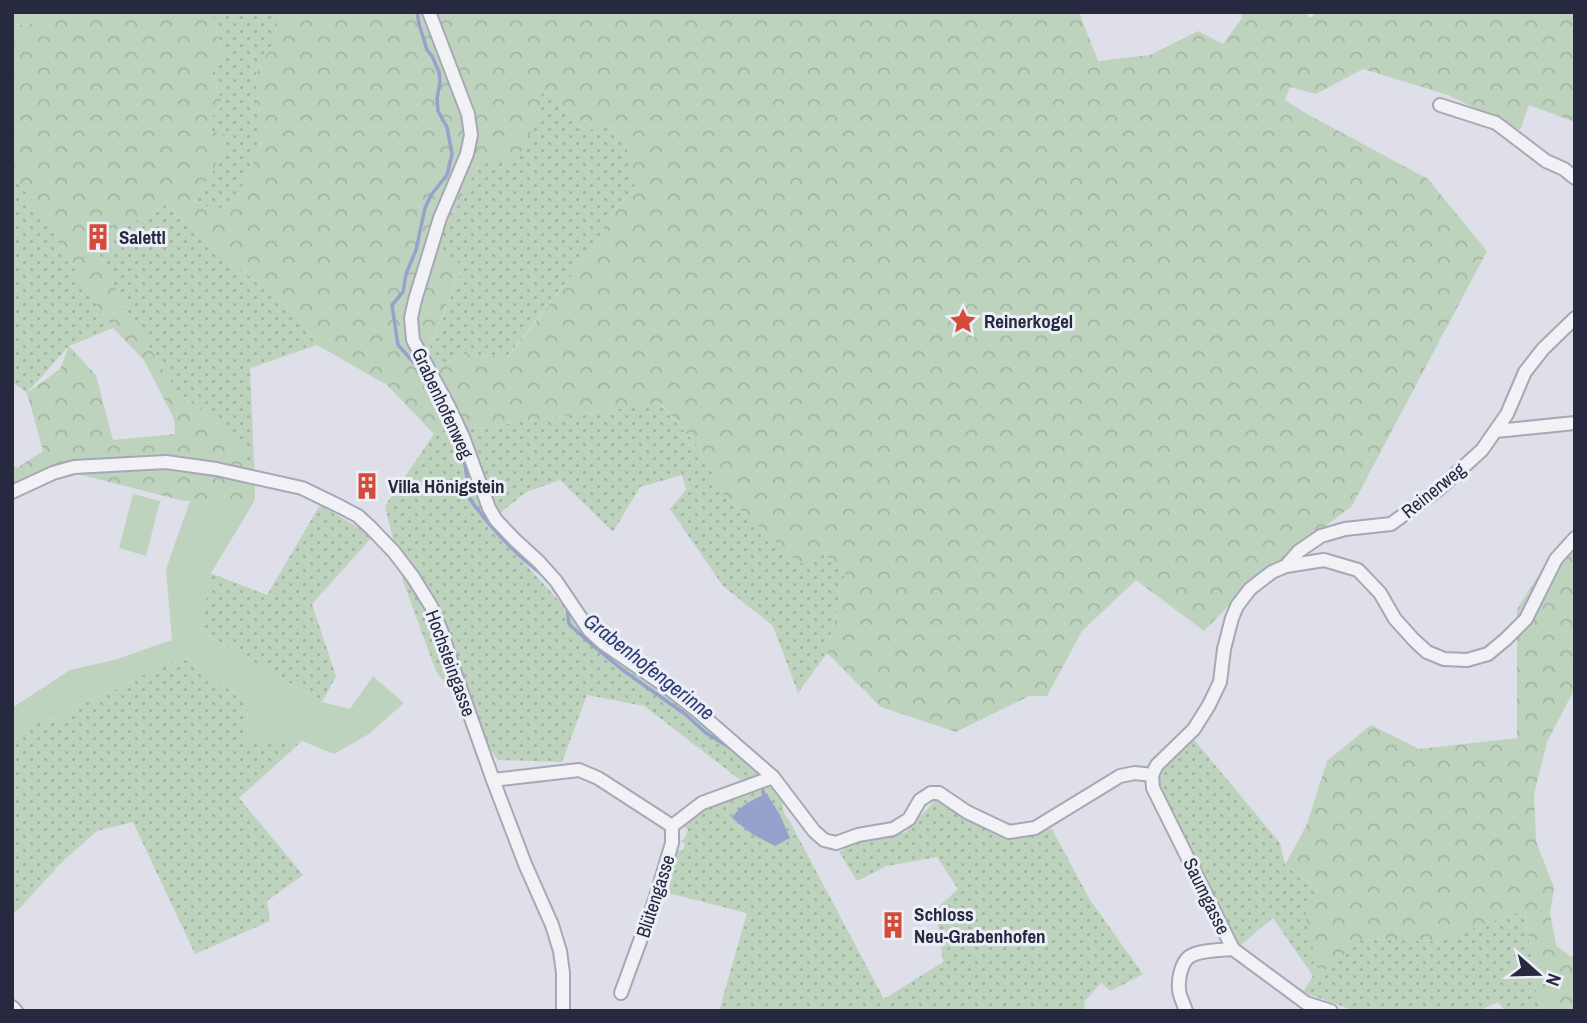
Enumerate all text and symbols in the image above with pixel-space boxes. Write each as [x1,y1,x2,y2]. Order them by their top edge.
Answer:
building icon: Salettl [83,222,113,252]
place label: Salettl [119,224,166,250]
place icon: Reinerkogel [948,306,978,336]
place label: Reinerkogel [984,308,1073,334]
street label: Grabenhofenweg [406,343,480,463]
street label: Reinerweg [1396,456,1471,524]
building icon: Villa Hönigstein [352,471,382,501]
place label: Villa Hönigstein [388,473,505,499]
street label: Hochsteingasse [420,606,482,720]
water label: Grabenhofengerinne [578,606,721,727]
street label: Blütengasse [629,851,681,941]
street label: Saumgasse [1177,853,1237,939]
place label: Schloss Neu-Grabenhofen [914,901,1046,949]
building icon: Schloss Neu-Grabenhofen [878,910,908,940]
north arrow [1503,939,1573,1009]
text: N [1540,970,1568,990]

